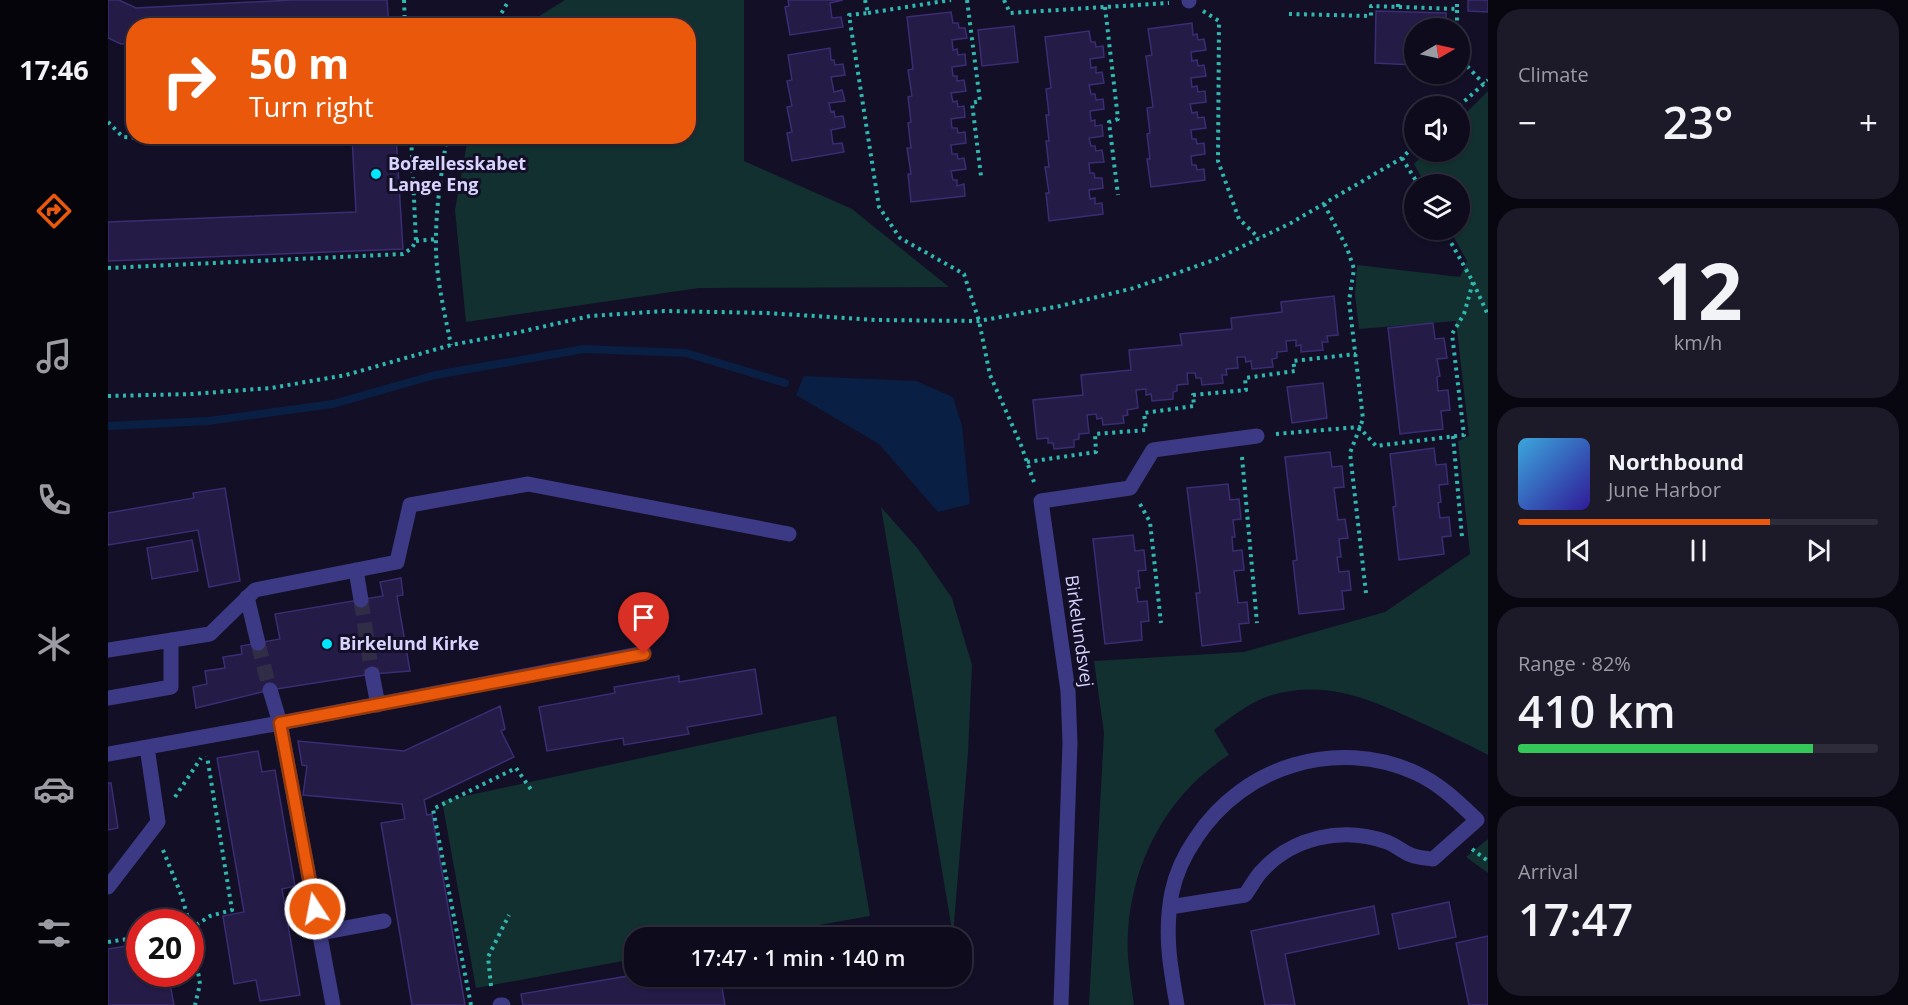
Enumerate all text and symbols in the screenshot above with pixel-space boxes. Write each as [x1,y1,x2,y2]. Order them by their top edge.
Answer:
north arrow [1404,18,1470,84]
map controls [1404,18,1470,240]
text: 50 m [249,34,349,91]
icon: right [150,42,228,120]
text: 17:46 [19,51,89,88]
text: Climate [1518,61,1589,88]
text: Turn right [249,88,374,125]
text: 23° [1663,91,1733,152]
button: sound [1404,96,1470,162]
text: − [1518,100,1537,145]
text: + [1859,100,1878,145]
place label: Bofællesskabet Lange Eng [388,151,526,196]
marker: Bofællesskabet Lange Eng [369,167,383,181]
button: layers [1404,174,1470,240]
icon: directions [33,190,75,232]
text: 12 [1653,237,1743,343]
text: km/h [1674,329,1722,356]
icon: music [33,335,75,377]
text: Northbound [1608,446,1744,476]
text: June Harbor [1608,476,1721,503]
icon: phone [33,479,75,521]
icon: previous [1562,534,1595,567]
icon: pause [1682,534,1715,567]
icon: next [1802,534,1835,567]
street label: Birkelundsvej [1060,573,1100,688]
pin [618,592,669,654]
icon: arrive [627,601,660,634]
icon: climate [33,623,75,665]
place label: Birkelund Kirke [339,631,479,655]
marker: Birkelund Kirke [320,637,334,651]
text: Range · 82% [1518,650,1631,677]
text: 410 km [1518,680,1676,741]
icon: car [33,768,75,810]
text: Arrival [1518,858,1578,885]
position arrow [283,877,347,941]
text: 17:47 [1518,888,1633,949]
speed limit sign: 20 [126,909,204,987]
icon: filters [33,912,75,954]
text: 17:47 · 1 min · 140 m [690,942,906,972]

